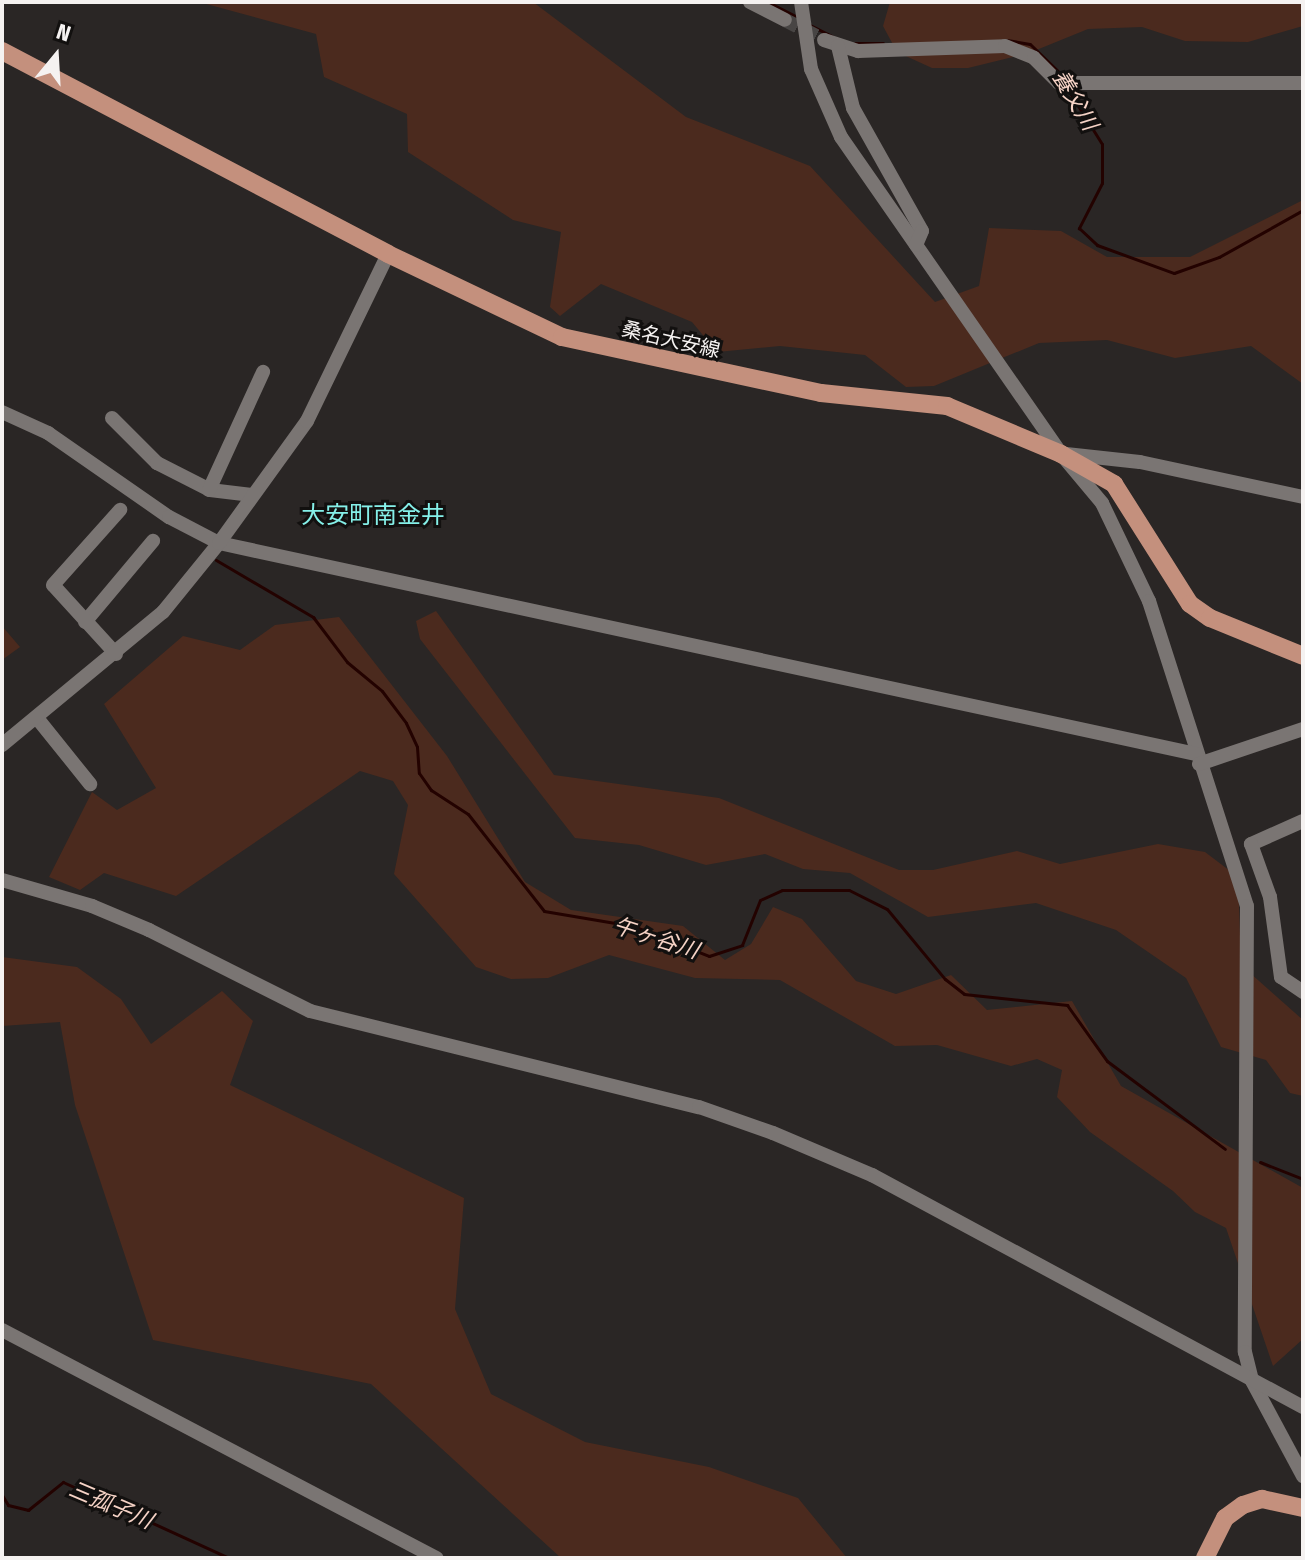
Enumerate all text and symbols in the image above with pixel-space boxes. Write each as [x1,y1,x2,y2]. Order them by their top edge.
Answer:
north arrow [16,16,96,96]
text: N [53,18,74,48]
water label: 養父川 [1047,65,1103,135]
street label: 桑名大安線 [620,317,722,363]
district label: 大安町南金井 [301,502,445,530]
water label: 午ヶ谷川 [610,912,702,964]
water label: 三孤子川 [65,1476,157,1534]

